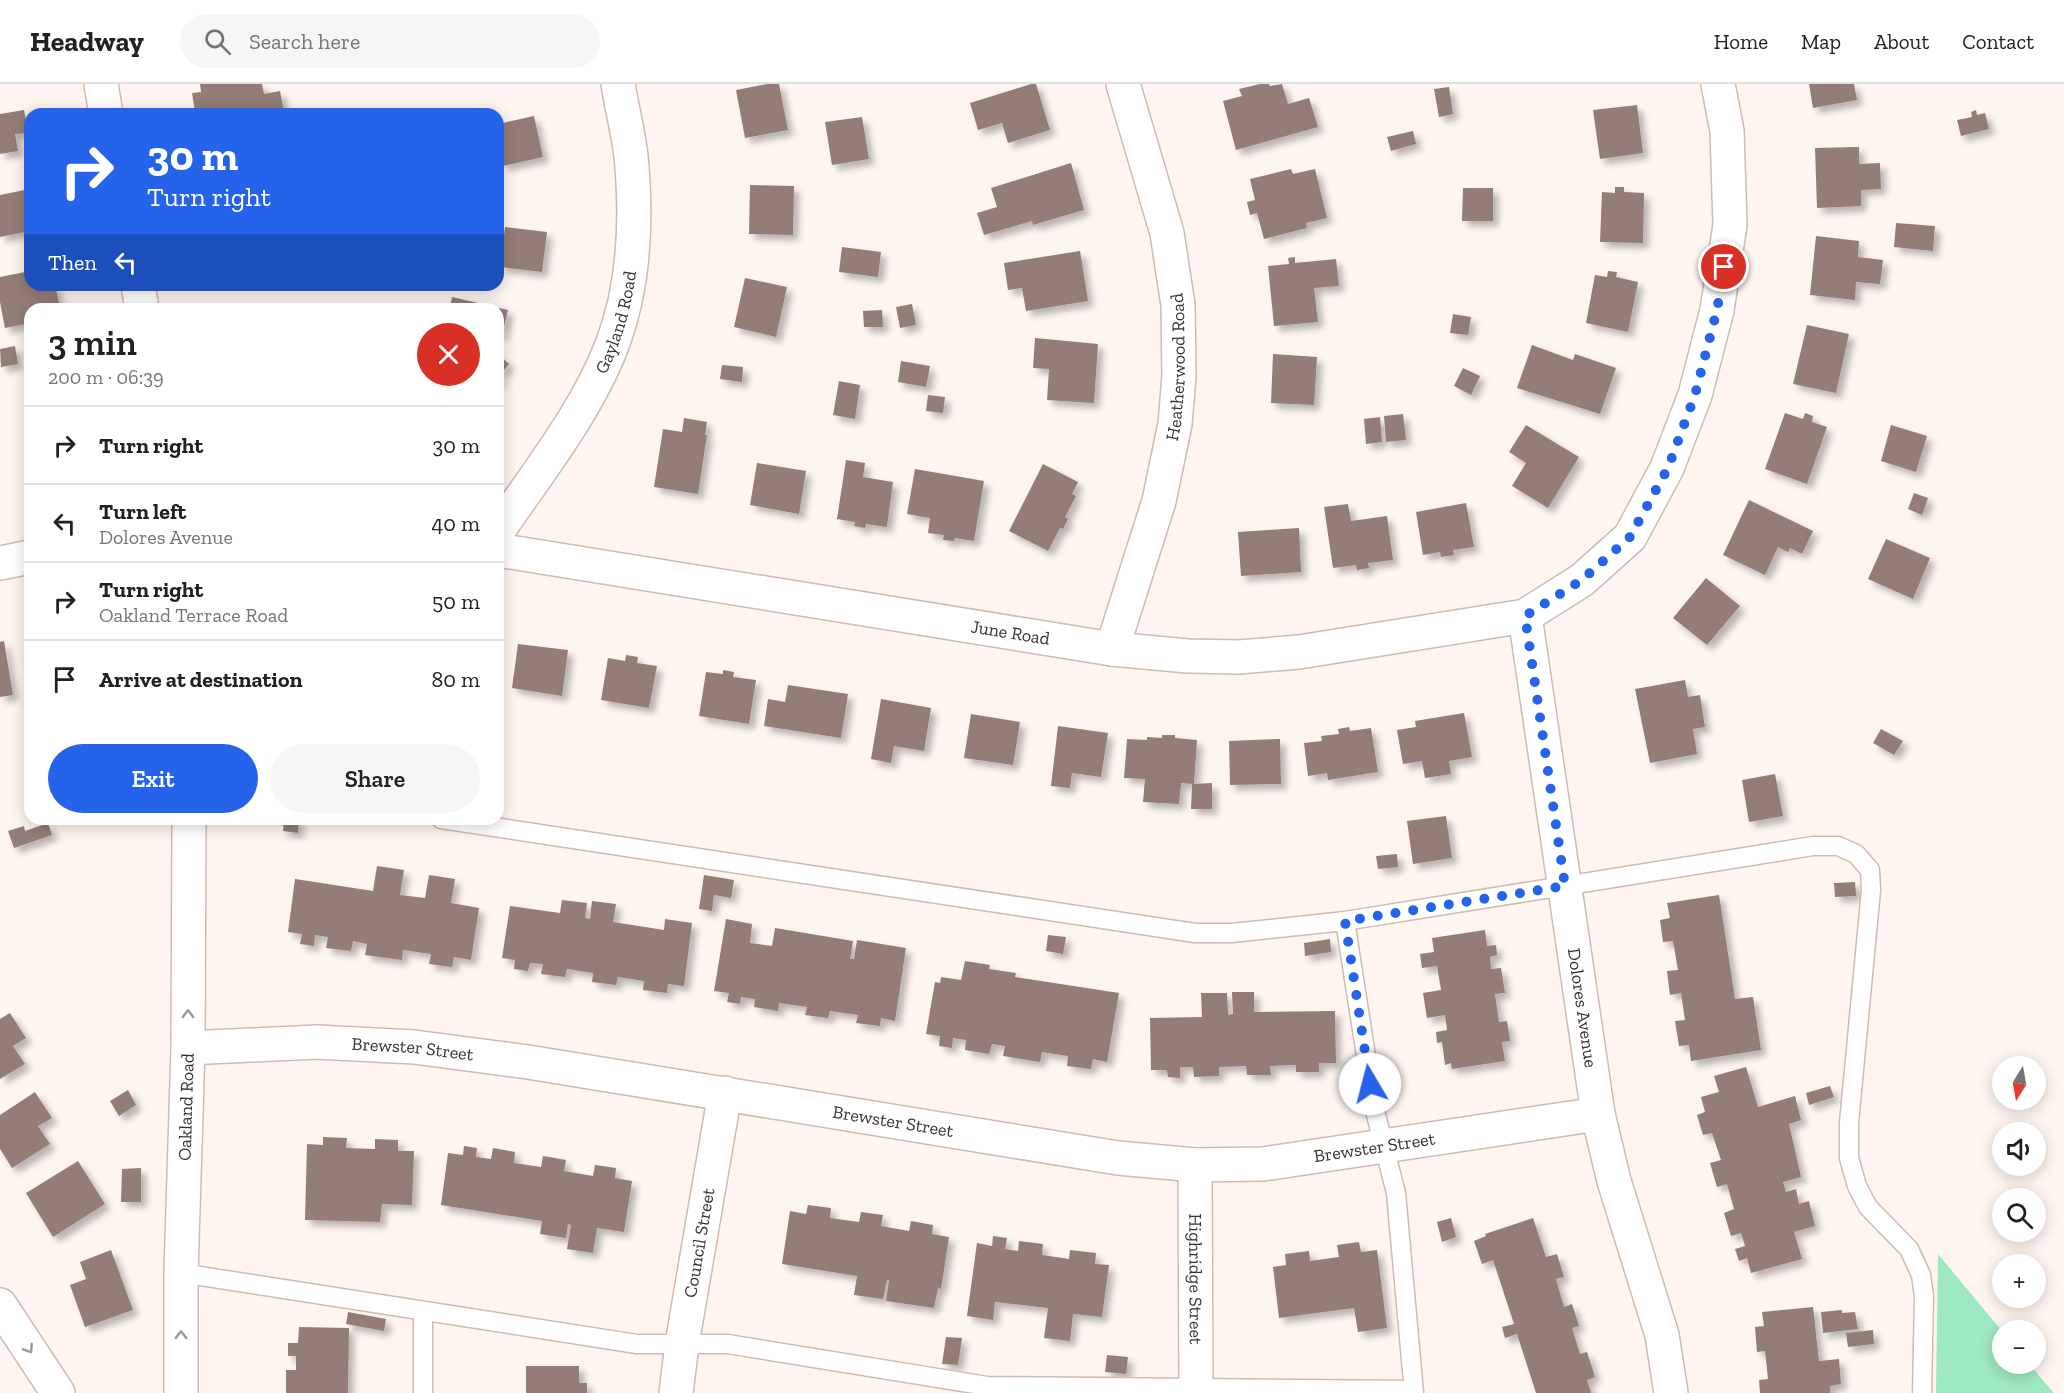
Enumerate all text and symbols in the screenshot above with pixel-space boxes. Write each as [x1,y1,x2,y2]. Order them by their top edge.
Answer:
search box [180,14,600,68]
text: Headway [30,25,144,58]
icon: search [201,25,234,58]
text: Search here [249,28,360,55]
text: Home [1714,29,1768,54]
text: Map [1801,29,1841,54]
text: About [1874,29,1929,54]
text: Contact [1962,29,2034,54]
text: 30 m [147,130,238,181]
icon: right [48,132,126,210]
text: Turn right [147,181,271,213]
pin [1698,241,1749,292]
icon: left [109,246,142,279]
text: Then [48,249,97,276]
icon: arrive [1707,250,1740,283]
street label: Gayland Road [590,269,641,377]
street label: Heatherwood Road [1161,291,1190,443]
text: 3 min [48,321,137,364]
button: close [417,323,480,386]
text: 200 m · 06:39 [48,365,164,389]
icon: right [48,429,81,462]
text: Turn right [99,432,203,459]
text: 30 m [433,432,480,459]
text: Turn left [99,498,186,525]
icon: left [48,507,81,540]
text: 40 m [431,510,480,537]
text: Dolores Avenue [99,525,233,549]
text: Turn right [99,576,203,603]
icon: right [48,585,81,618]
text: 50 m [432,588,480,615]
text: Oakland Terrace Road [99,603,288,627]
street label: June Road [969,615,1052,650]
icon: arrive [48,663,81,696]
text: Arrive at destination [99,666,302,693]
text: 80 m [432,666,480,693]
button: Exit [48,744,258,813]
button: Share [270,744,480,813]
street label: Dolores Avenue [1563,947,1602,1069]
one-way arrow [182,1009,194,1018]
street label: Brewster Street [351,1033,475,1066]
position arrow [1338,1052,1402,1116]
street label: Oakland Road [173,1053,199,1161]
north arrow [1992,1056,2046,1110]
map controls [1992,1056,2046,1374]
street label: Brewster Street [831,1101,955,1142]
button: sound [1992,1122,2046,1176]
street label: Brewster Street [1312,1127,1437,1167]
street label: Council Street [679,1186,720,1299]
button: search [1992,1188,2046,1242]
street label: Highridge Street [1184,1213,1207,1345]
button: + [1992,1254,2046,1308]
button: − [1992,1320,2046,1374]
one-way arrow [175,1330,187,1339]
one-way arrow [22,1342,33,1353]

